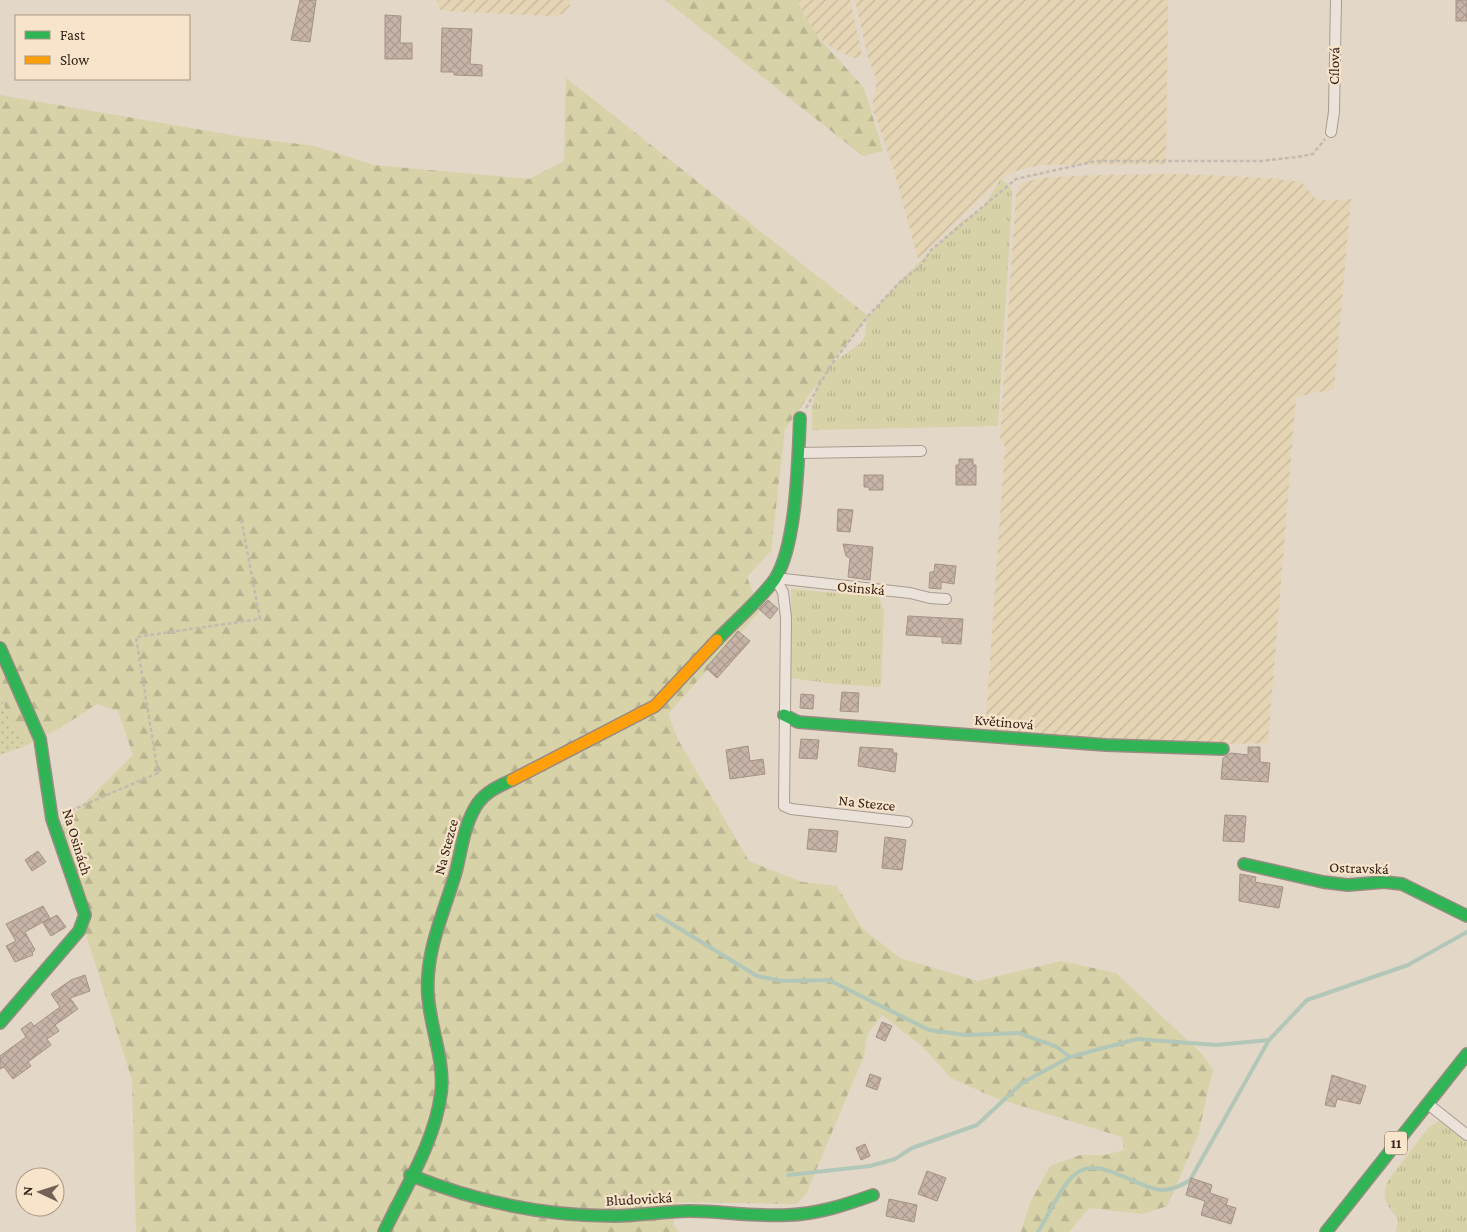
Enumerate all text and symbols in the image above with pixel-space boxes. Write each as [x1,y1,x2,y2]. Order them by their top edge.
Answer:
legend [15,15,190,80]
text: Fast [60,27,86,43]
street label: Cílová [1326,47,1342,85]
text: Slow [60,52,90,68]
street label: Osinská [836,578,886,598]
street label: Květinová [974,711,1034,733]
street label: Na Stezce [838,792,897,814]
street label: Na Osinách [59,807,95,877]
street label: Na Stezce [431,817,461,877]
street label: Ostravská [1329,859,1389,877]
road number: 11 [1385,1132,1407,1154]
north arrow [15,1167,65,1217]
text: N [19,1185,35,1196]
street label: Bludovická [605,1189,673,1209]

